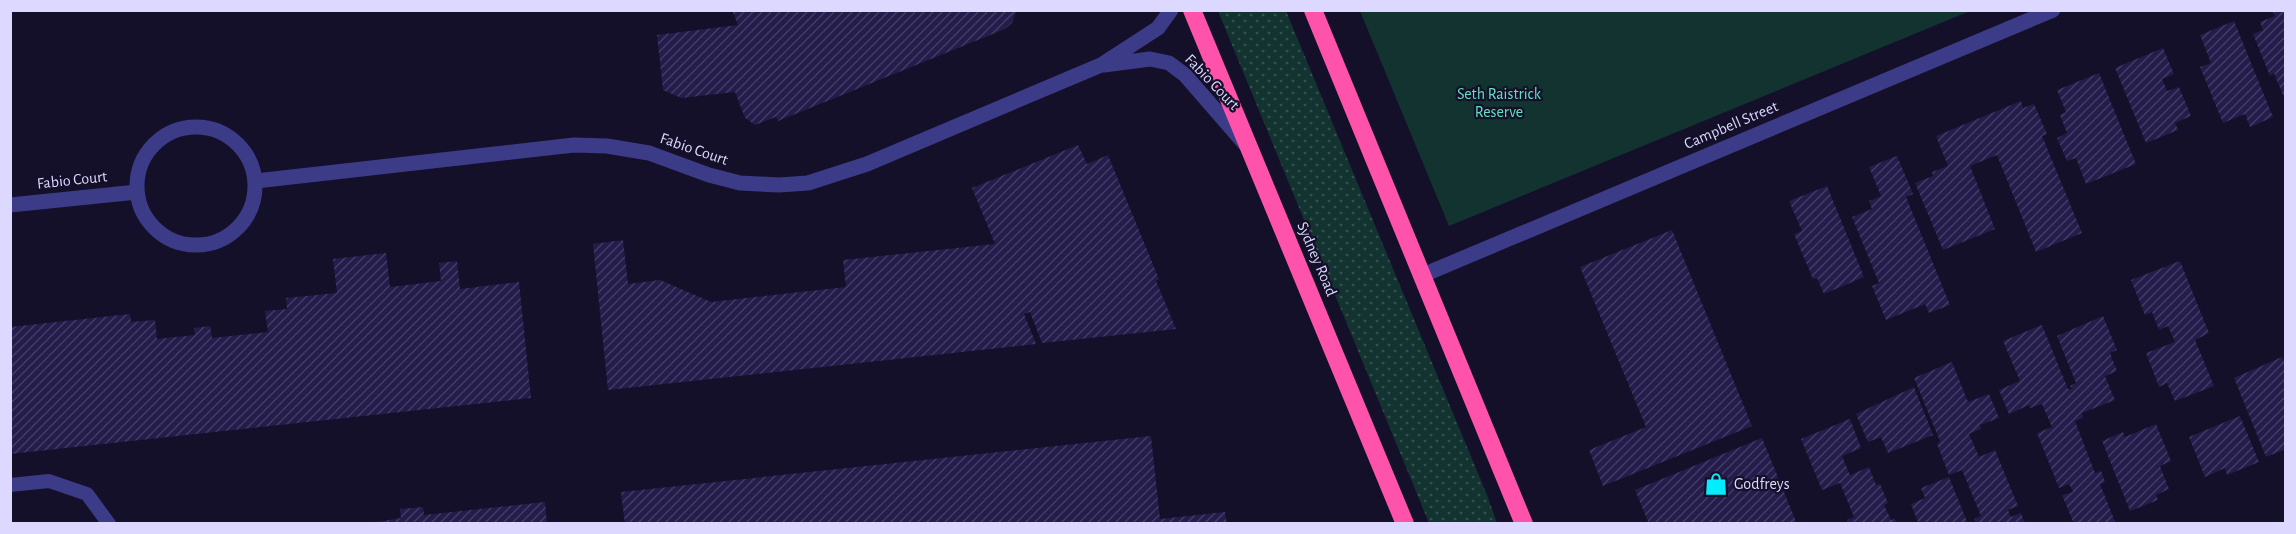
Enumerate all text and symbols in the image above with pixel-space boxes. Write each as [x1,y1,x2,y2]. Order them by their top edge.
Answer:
street label: Fabio Court [1182,51,1242,113]
park label: Seth Raistrick Reserve [1457,86,1542,120]
street label: Campbell Street [1682,98,1780,152]
street label: Fabio Court [658,130,730,168]
street label: Fabio Court [36,168,108,192]
street label: Sydney Road [1293,219,1340,299]
shop icon: Godfreys [1703,471,1729,497]
place label: Godfreys [1734,476,1790,493]

